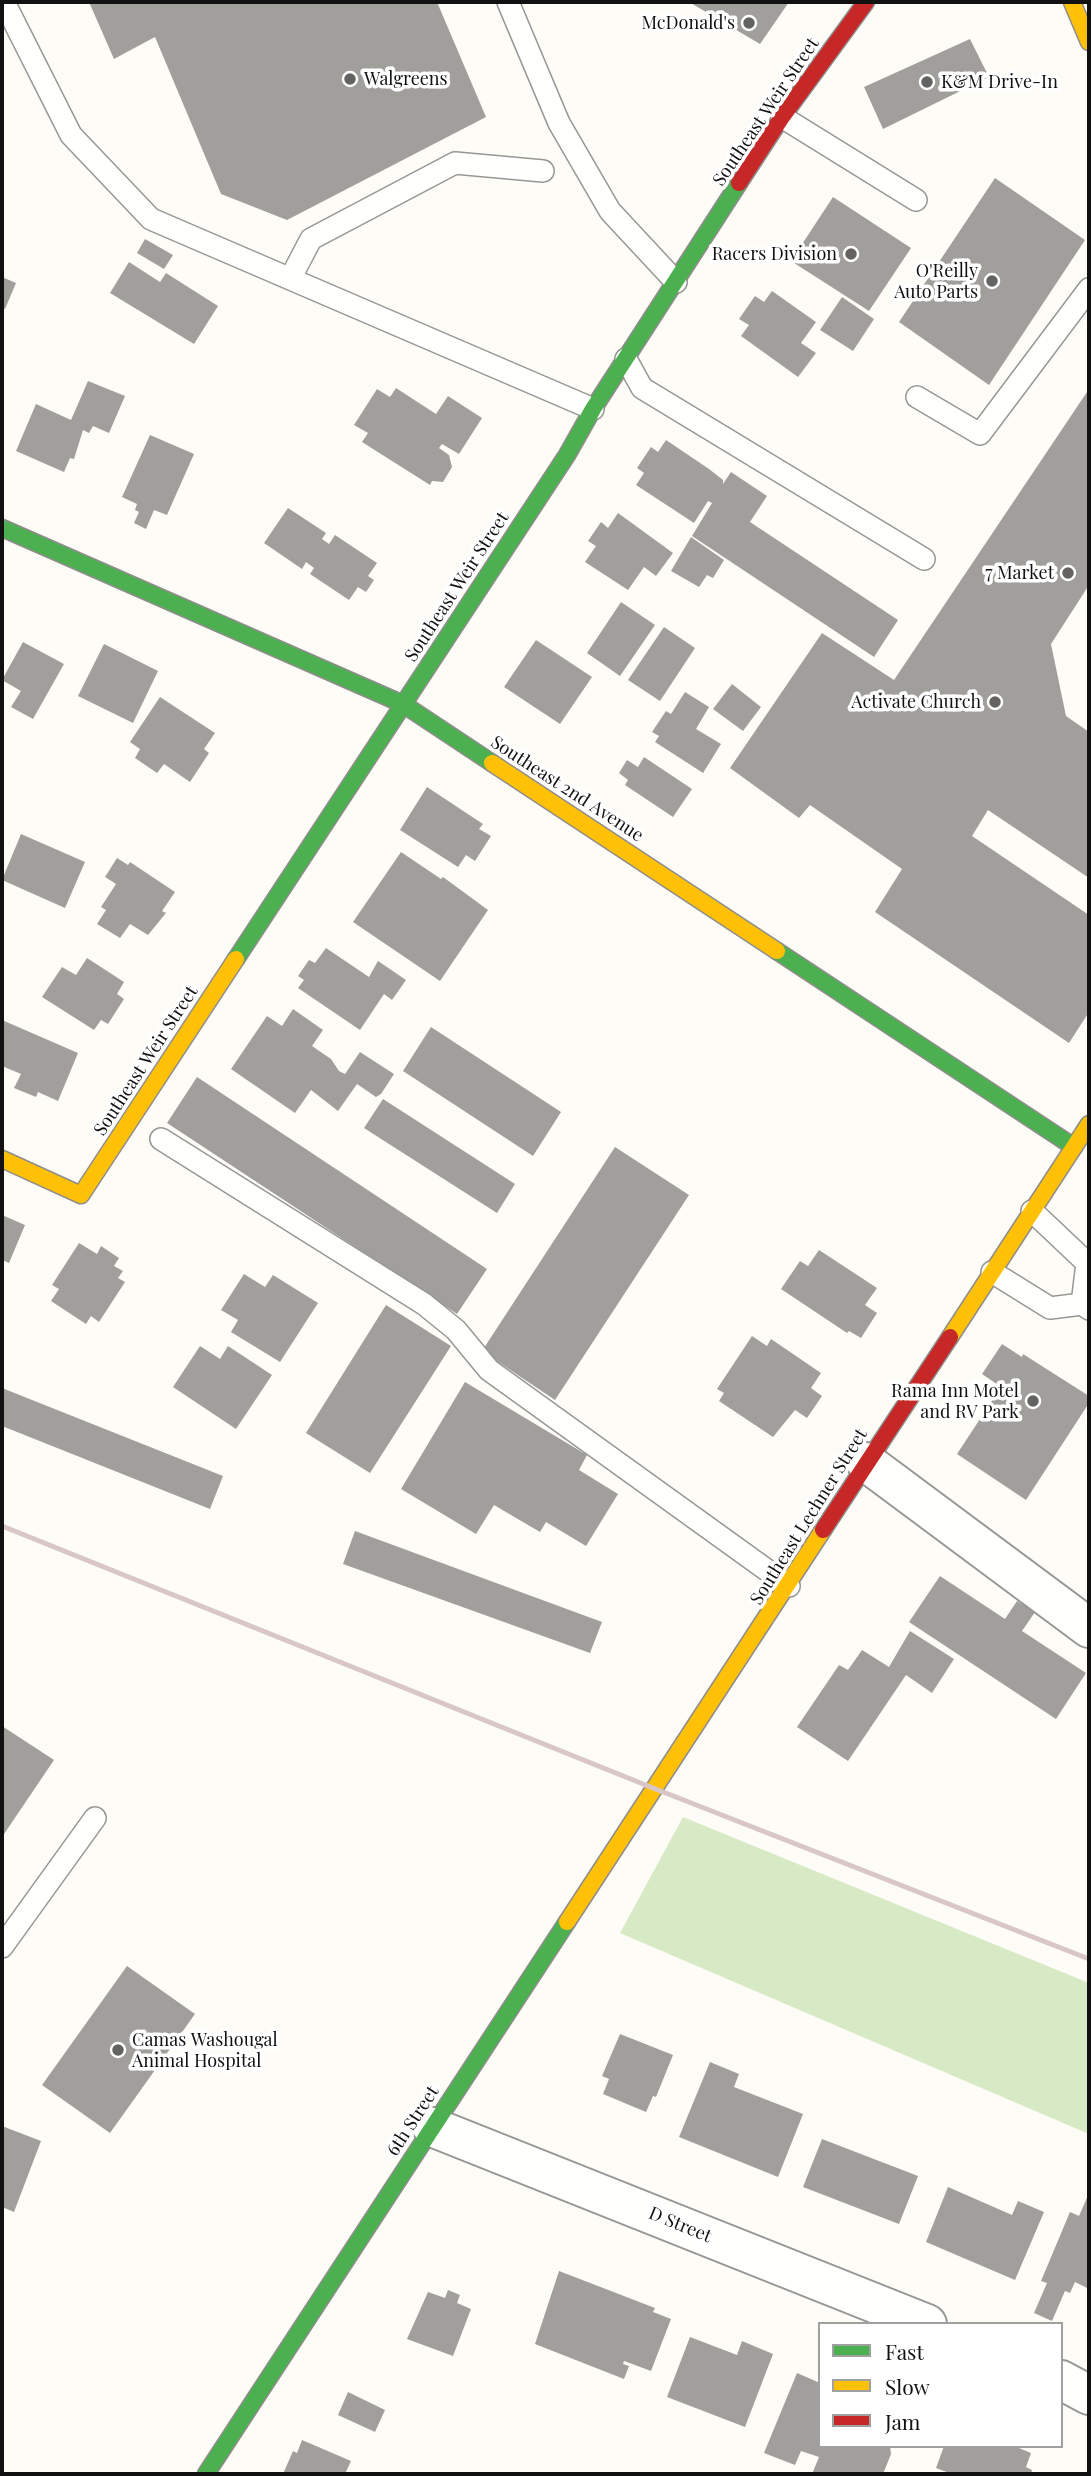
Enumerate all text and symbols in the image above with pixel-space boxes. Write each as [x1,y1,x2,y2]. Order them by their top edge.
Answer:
place label: McDonald's [641,12,735,34]
marker: McDonald's [741,15,757,31]
street label: Southeast Weir Street [708,34,824,190]
place label: Walgreens [364,68,448,90]
marker: Walgreens [342,71,358,87]
place label: K&M Drive-In [941,71,1058,93]
marker: K&M Drive-In [919,74,935,90]
place label: Racers Division [712,243,837,265]
marker: Racers Division [843,246,859,262]
place label: O'Reilly Auto Parts [894,260,978,302]
marker: O'Reilly Auto Parts [984,273,1000,289]
street label: Southeast Weir Street [400,508,514,666]
place label: 7 Market [985,562,1054,584]
marker: 7 Market [1060,565,1076,581]
place label: Activate Church [851,691,981,713]
marker: Activate Church [987,694,1003,710]
street label: Southeast 2nd Avenue [487,732,647,846]
street label: Southeast Weir Street [89,982,203,1140]
place label: Rama Inn Motel and RV Park [891,1380,1019,1422]
marker: Rama Inn Motel and RV Park [1025,1393,1041,1409]
street label: Southeast Lechner Street [746,1425,872,1609]
place label: Camas Washougal Animal Hospital [132,2029,278,2072]
marker: Camas Washougal Animal Hospital [110,2042,126,2058]
street label: 6th Street [382,2082,444,2160]
street label: D Street [645,2203,715,2247]
legend [818,2322,1063,2448]
text: Fast [885,2337,924,2365]
text: Slow [885,2372,930,2400]
text: Jam [885,2407,921,2435]

